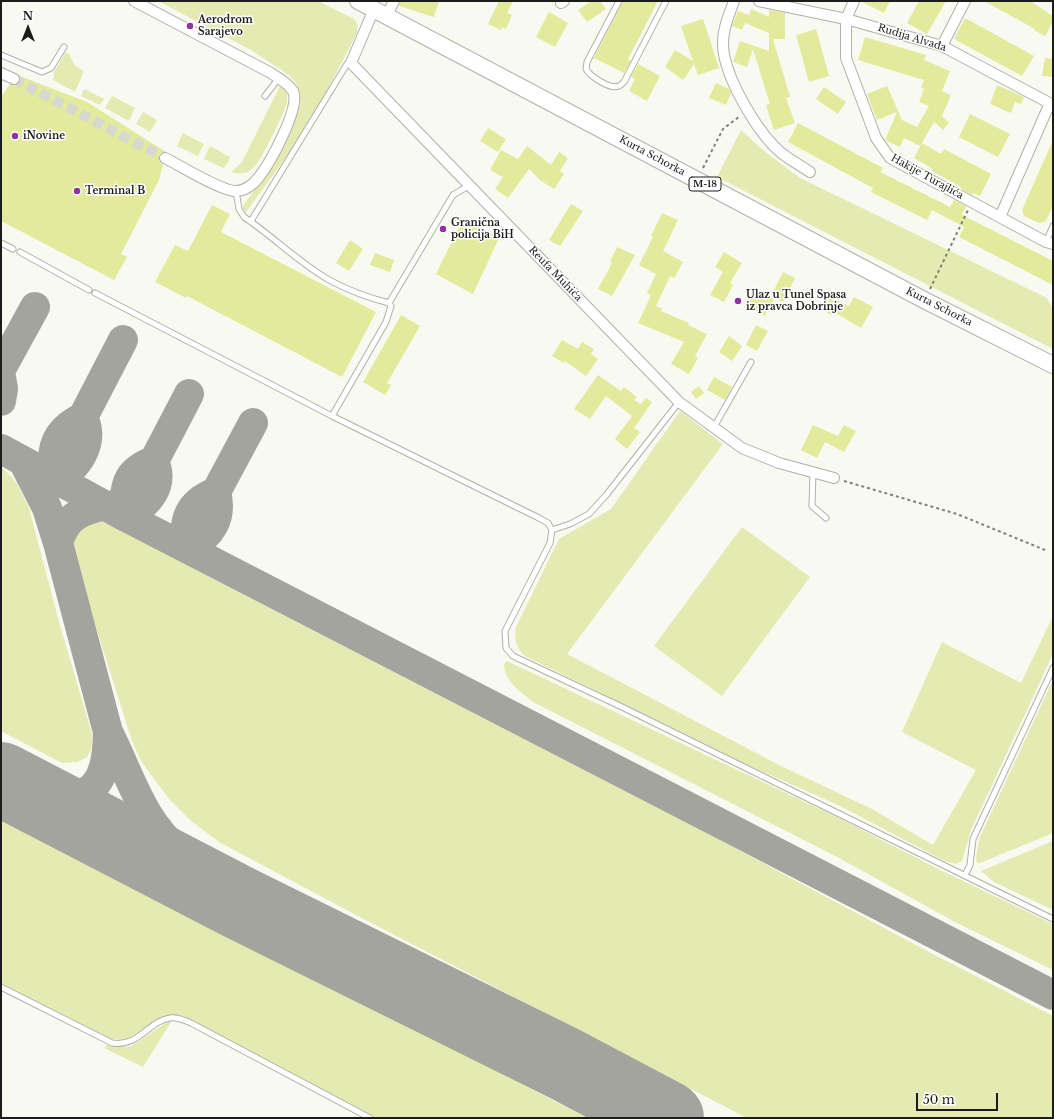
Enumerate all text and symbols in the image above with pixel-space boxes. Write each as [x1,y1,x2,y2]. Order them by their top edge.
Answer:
north arrow [8,8,48,48]
text: N [23,9,33,23]
place label: Aerodrom Sarajevo [198,14,253,38]
marker: Aerodrom Sarajevo [185,21,195,31]
street label: Rudija Alvađa [876,22,948,54]
place label: iNovine [23,130,65,142]
marker: iNovine [10,131,20,141]
street label: Kurta Schorka [617,134,687,178]
street label: Hakije Turajlića [889,152,965,202]
road number: M-18 [689,177,721,191]
place label: Terminal B [85,185,145,197]
marker: Terminal B [72,186,82,196]
place label: Granična policija BiH [451,217,514,240]
marker: Granična policija BiH [438,224,448,234]
street label: Reufa Muhića [526,244,584,304]
street label: Kurta Schorka [904,285,974,329]
place label: Ulaz u Tunel Spasa iz pravca Dobrinje [746,289,846,312]
marker: Ulaz u Tunel Spasa iz pravca Dobrinje [733,296,743,306]
scale bar [918,1085,1000,1111]
text: 50 m [923,1092,955,1107]

